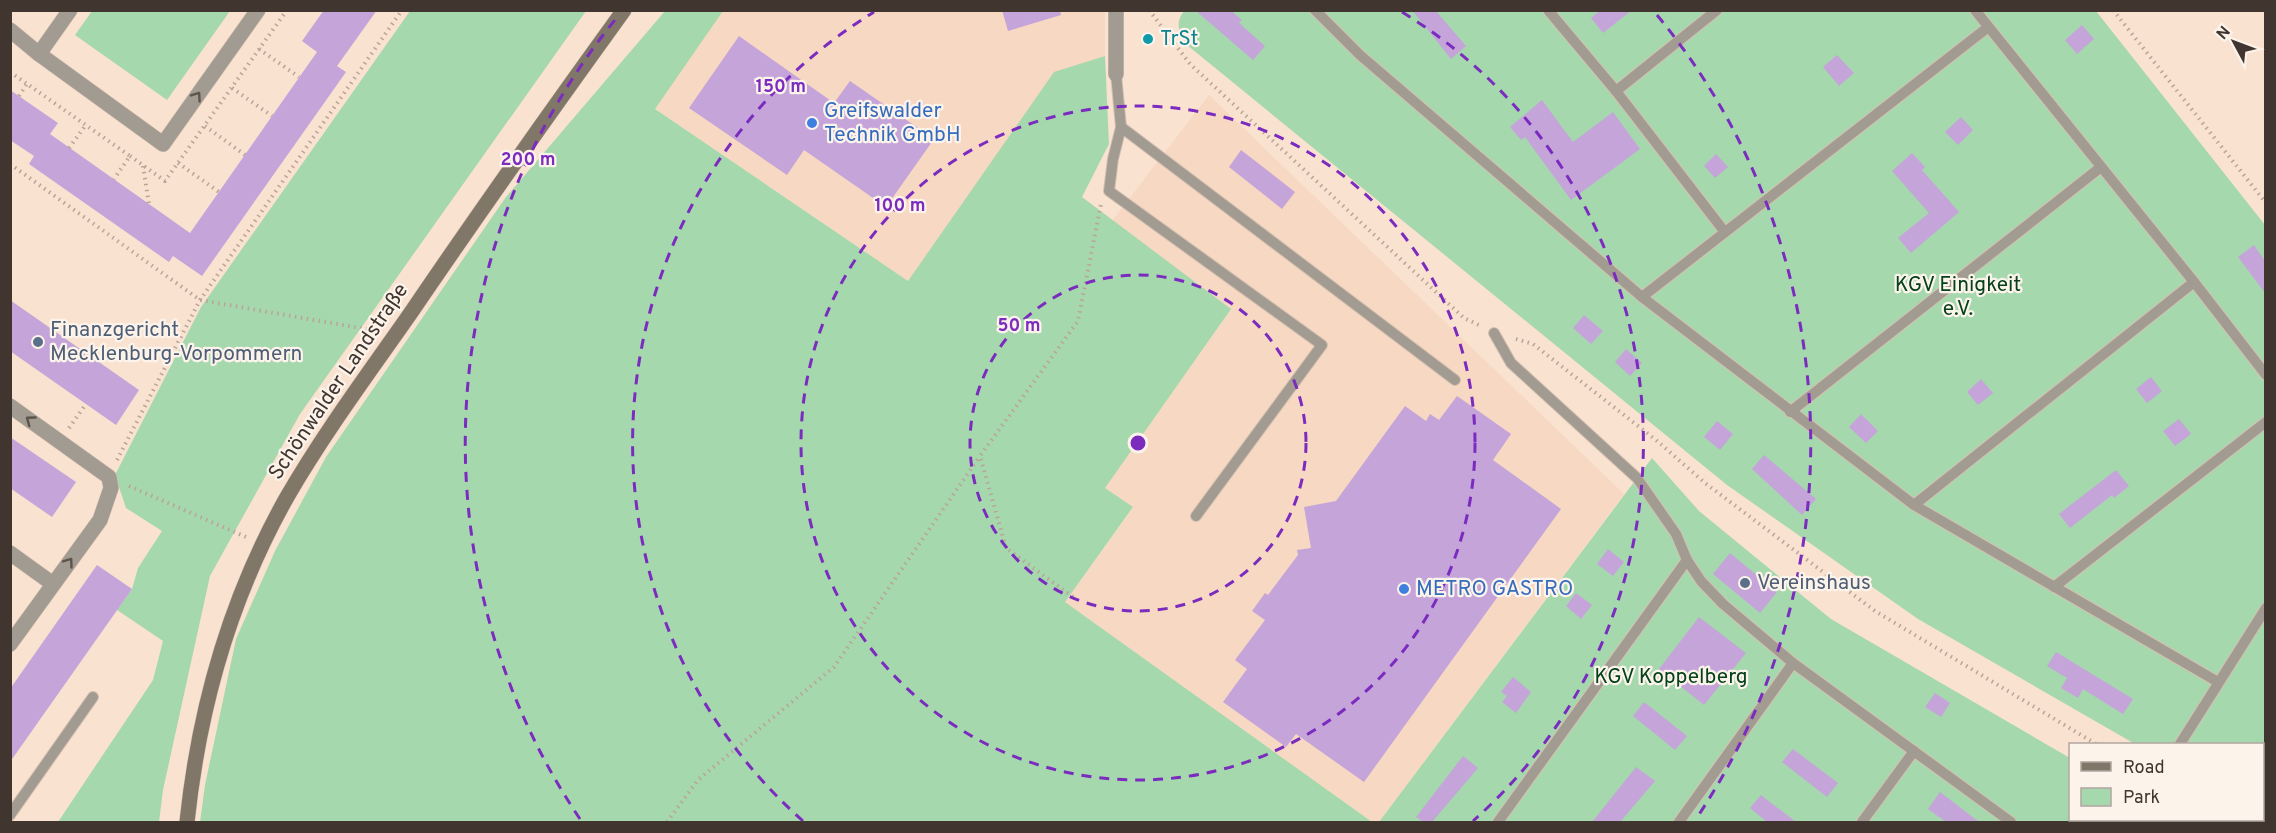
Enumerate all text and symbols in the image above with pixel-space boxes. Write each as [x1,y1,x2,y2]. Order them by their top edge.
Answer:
north arrow [2204,12,2264,72]
text: N [2213,23,2236,44]
place label: TrSt [1160,26,1199,53]
marker: TrSt [1141,32,1155,46]
text: 150 m [756,76,806,99]
one-way arrow [190,92,201,103]
place label: Greifswalder Technik GmbH [824,98,961,149]
marker: Greifswalder Technik GmbH [805,116,819,130]
text: 200 m [500,149,556,172]
text: 100 m [874,195,926,218]
park label: KGV Einigkeit e.V. [1895,272,2021,323]
street label: Schönwalder Landstraße [263,278,415,486]
text: 50 m [997,315,1041,338]
place label: Finanzgericht Mecklenburg-Vorpommern [50,317,302,368]
marker: Finanzgericht Mecklenburg-Vorpommern [31,335,45,349]
one-way arrow [25,416,36,427]
centre of rings [1128,433,1148,453]
one-way arrow [62,558,73,569]
place label: Vereinshaus [1757,570,1871,597]
place label: METRO GASTRO [1416,576,1573,603]
marker: Vereinshaus [1738,576,1752,590]
marker: METRO GASTRO [1397,582,1411,596]
park label: KGV Koppelberg [1594,664,1748,691]
legend [2069,743,2264,821]
text: Road [2123,757,2165,780]
text: Park [2123,787,2160,810]

